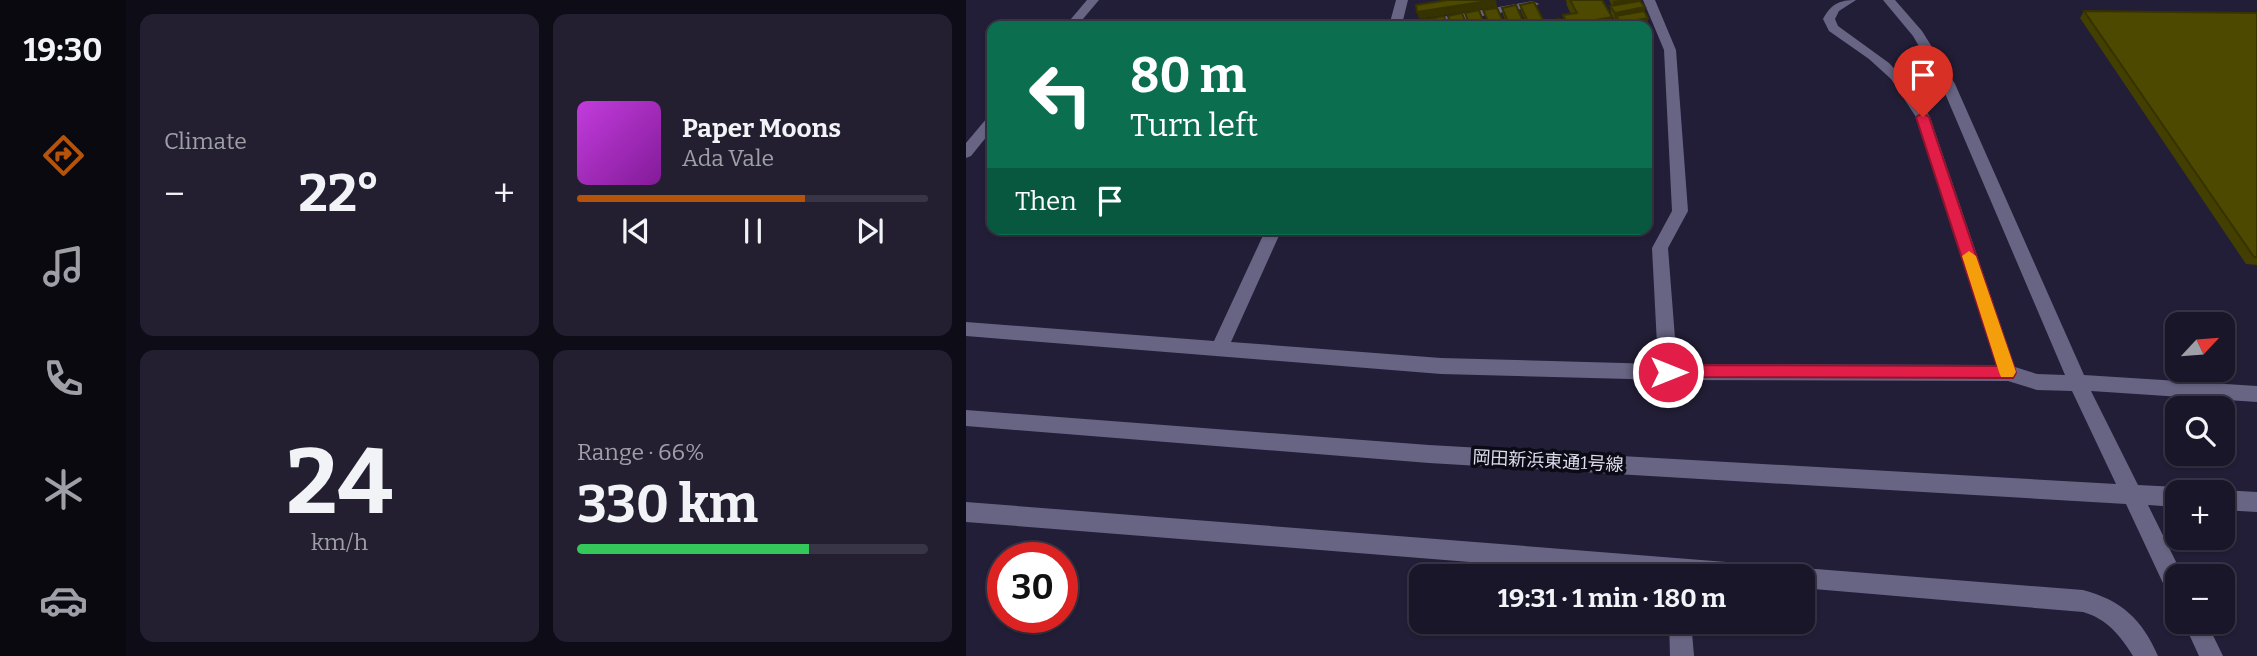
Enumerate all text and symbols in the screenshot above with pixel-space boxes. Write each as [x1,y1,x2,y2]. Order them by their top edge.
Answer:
text: 19:30 [24,31,102,69]
pin [1893,45,1953,117]
text: 80 m [1130,46,1246,105]
icon: left [1015,49,1106,140]
icon: arrive [1904,56,1942,94]
text: Turn left [1130,106,1258,144]
text: Paper Moons [682,113,841,144]
text: Climate [164,127,247,155]
icon: directions [39,131,88,180]
text: Ada Vale [682,144,774,172]
text: 22° [298,162,380,225]
text: − [164,171,185,217]
text: + [493,171,515,217]
icon: arrive [1091,182,1129,220]
text: Then [1015,186,1077,217]
icon: previous [617,212,655,250]
icon: pause [734,212,772,250]
icon: next [851,212,889,250]
icon: music [39,242,88,291]
north arrow [2165,312,2235,382]
map controls [2165,312,2235,634]
position arrow [1631,335,1705,409]
icon: phone [39,354,88,403]
button: search [2165,396,2235,466]
text: 24 [286,428,393,537]
text: Range · 66% [577,438,705,466]
street label: 岡田新浜東通1号線 [1472,446,1624,476]
icon: climate [39,465,88,514]
text: 330 km [577,473,758,536]
button: + [2165,480,2235,550]
text: km/h [311,528,368,556]
speed limit sign: 30 [987,542,1078,633]
button: − [2165,564,2235,634]
icon: car [39,576,88,625]
text: 19:31 · 1 min · 180 m [1498,583,1726,614]

